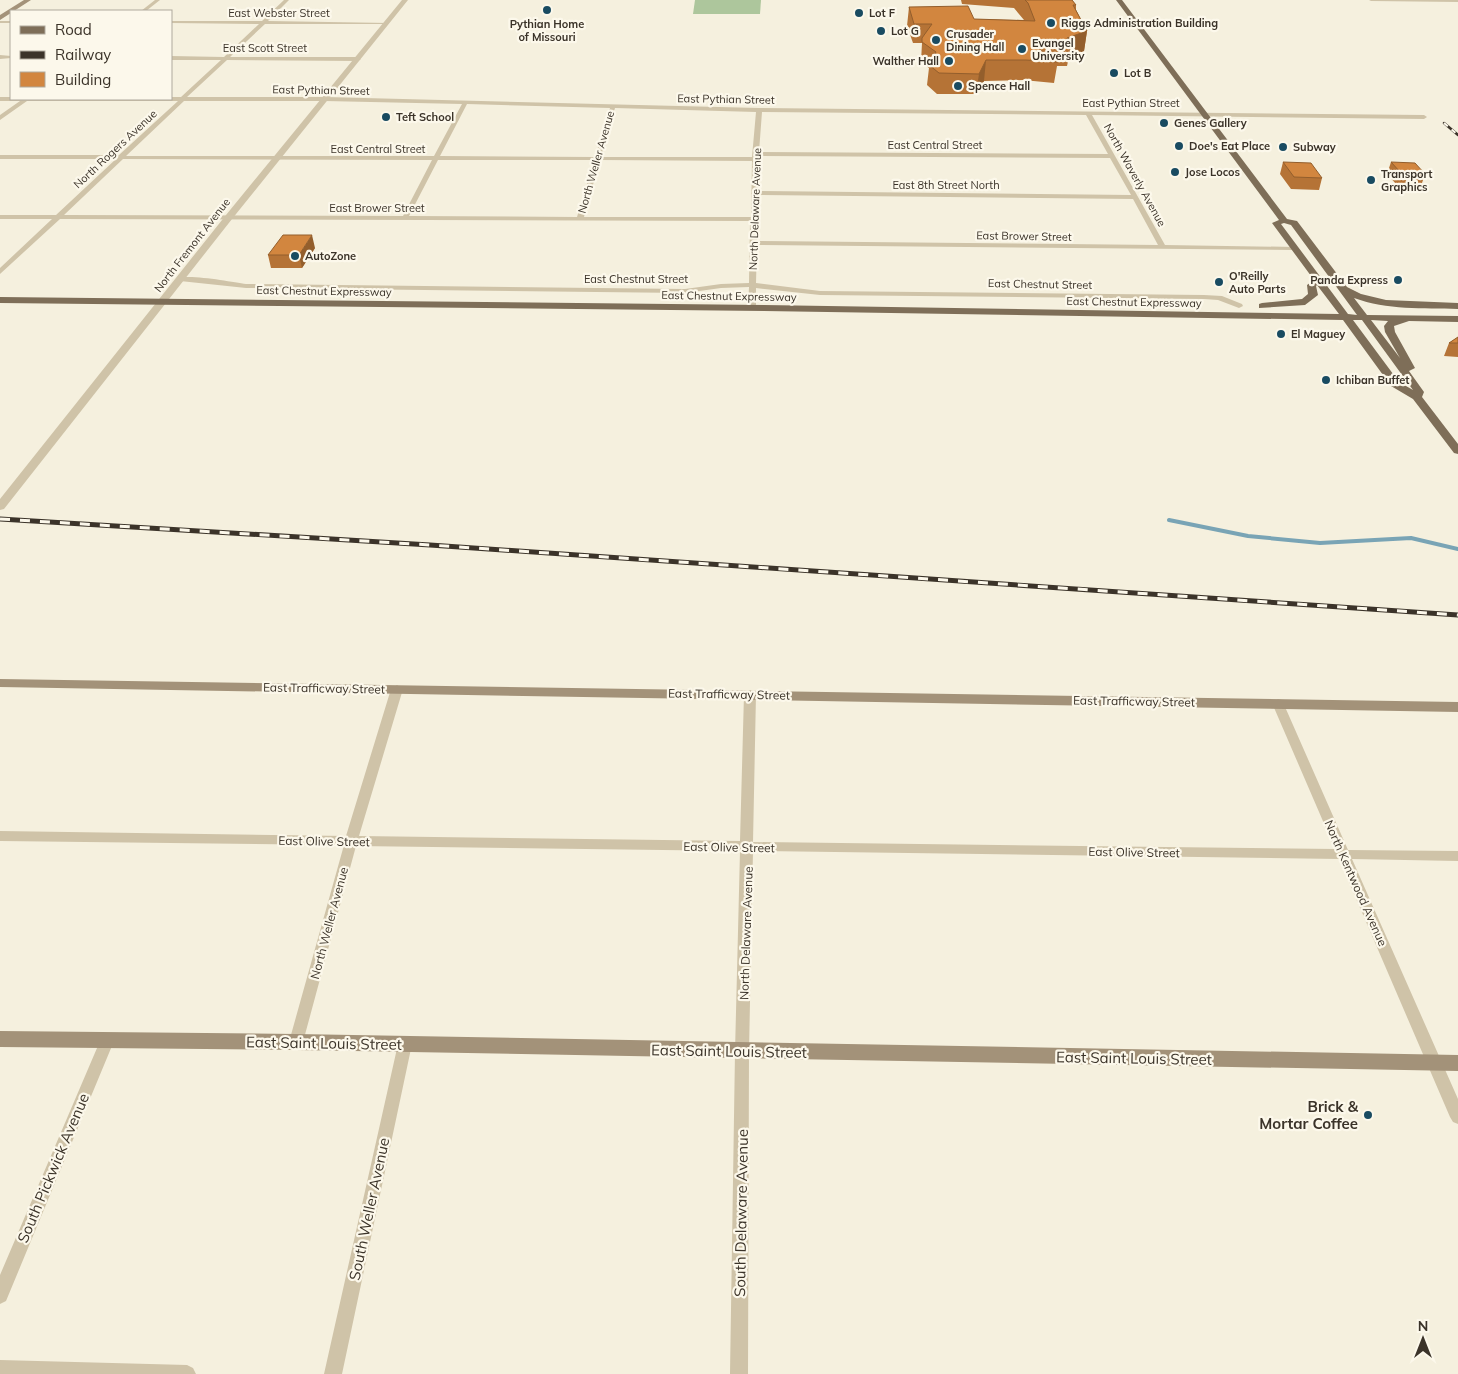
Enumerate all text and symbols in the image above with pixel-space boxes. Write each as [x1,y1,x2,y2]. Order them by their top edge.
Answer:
marker: Pythian Home of Missouri [541,4,553,16]
street label: East Webster Street [228,6,330,20]
place label: Lot F [869,6,895,20]
marker: Lot F [853,7,865,19]
legend [10,10,172,100]
place label: Riggs Administration Building [1061,16,1218,30]
place label: Pythian Home of Missouri [510,17,584,44]
marker: Riggs Administration Building [1045,17,1057,29]
text: Road [55,20,92,39]
place label: Lot G [891,24,919,38]
marker: Lot G [875,25,887,37]
place label: Crusader Dining Hall [946,27,1004,54]
marker: Crusader Dining Hall [930,34,942,46]
place label: Evangel University [1032,36,1084,63]
street label: East Scott Street [223,41,307,55]
marker: Evangel University [1016,43,1028,55]
text: Railway [55,45,111,64]
place label: Walther Hall [872,54,939,68]
marker: Walther Hall [943,55,955,67]
place label: Lot B [1124,66,1152,80]
marker: Lot B [1108,67,1120,79]
text: Building [55,70,111,89]
place label: Spence Hall [968,79,1030,93]
marker: Spence Hall [952,80,964,92]
street label: East Pythian Street [272,82,370,98]
street label: East Pythian Street [677,91,775,107]
street label: East Pythian Street [1082,96,1180,110]
street label: North Rogers Avenue [70,107,160,191]
street label: North Weller Avenue [575,109,617,215]
place label: Teft School [396,110,454,124]
marker: Teft School [380,111,392,123]
place label: Genes Gallery [1174,116,1247,130]
marker: Genes Gallery [1158,117,1170,129]
street label: North Waverly Avenue [1101,121,1169,229]
street label: East Central Street [888,138,983,152]
place label: Doe's Eat Place [1189,139,1270,153]
marker: Doe's Eat Place [1173,140,1185,152]
place label: Subway [1293,140,1336,154]
marker: Subway [1277,141,1289,153]
street label: East Central Street [331,142,426,156]
street label: North Delaware Avenue [746,148,764,270]
place label: Jose Locos [1185,165,1241,179]
marker: Jose Locos [1169,166,1181,178]
place label: Transport Graphics [1381,167,1432,194]
marker: Transport Graphics [1365,174,1377,186]
street label: East 8th Street North [892,178,1000,192]
street label: North Fremont Avenue [151,195,233,295]
street label: East Brower Street [329,201,425,215]
street label: East Brower Street [976,228,1072,244]
place label: AutoZone [305,249,356,263]
marker: AutoZone [289,250,301,262]
place label: O'Reilly Auto Parts [1229,269,1286,296]
street label: East Chestnut Street [584,272,688,286]
place label: Panda Express [1310,273,1388,287]
marker: Panda Express [1392,274,1404,286]
street label: East Chestnut Street [988,276,1092,292]
marker: O'Reilly Auto Parts [1213,276,1225,288]
street label: East Chestnut Expressway [256,283,392,299]
street label: East Chestnut Expressway [661,288,797,304]
street label: East Chestnut Expressway [1066,294,1202,310]
place label: El Maguey [1291,327,1345,341]
marker: El Maguey [1275,328,1287,340]
place label: Ichiban Buffet [1336,373,1409,387]
marker: Ichiban Buffet [1320,374,1332,386]
street label: East Trafficway Street [263,679,385,697]
street label: East Trafficway Street [668,685,790,703]
street label: East Trafficway Street [1073,692,1195,710]
street label: North Kentwood Avenue [1321,818,1391,948]
street label: East Olive Street [278,833,370,849]
street label: East Olive Street [683,839,775,855]
street label: East Olive Street [1088,844,1180,860]
street label: North Weller Avenue [307,865,351,981]
street label: North Delaware Avenue [736,866,756,1000]
street label: East Saint Louis Street [246,1032,402,1054]
street label: East Saint Louis Street [651,1040,807,1062]
street label: East Saint Louis Street [1056,1047,1212,1069]
street label: South Pickwick Avenue [13,1090,93,1246]
place label: Brick & Mortar Coffee [1259,1097,1359,1133]
marker: Brick & Mortar Coffee [1362,1109,1374,1121]
street label: South Delaware Avenue [730,1129,752,1297]
street label: South Weller Avenue [345,1136,393,1282]
north arrow [1398,1314,1448,1364]
text: N [1418,1317,1428,1335]

